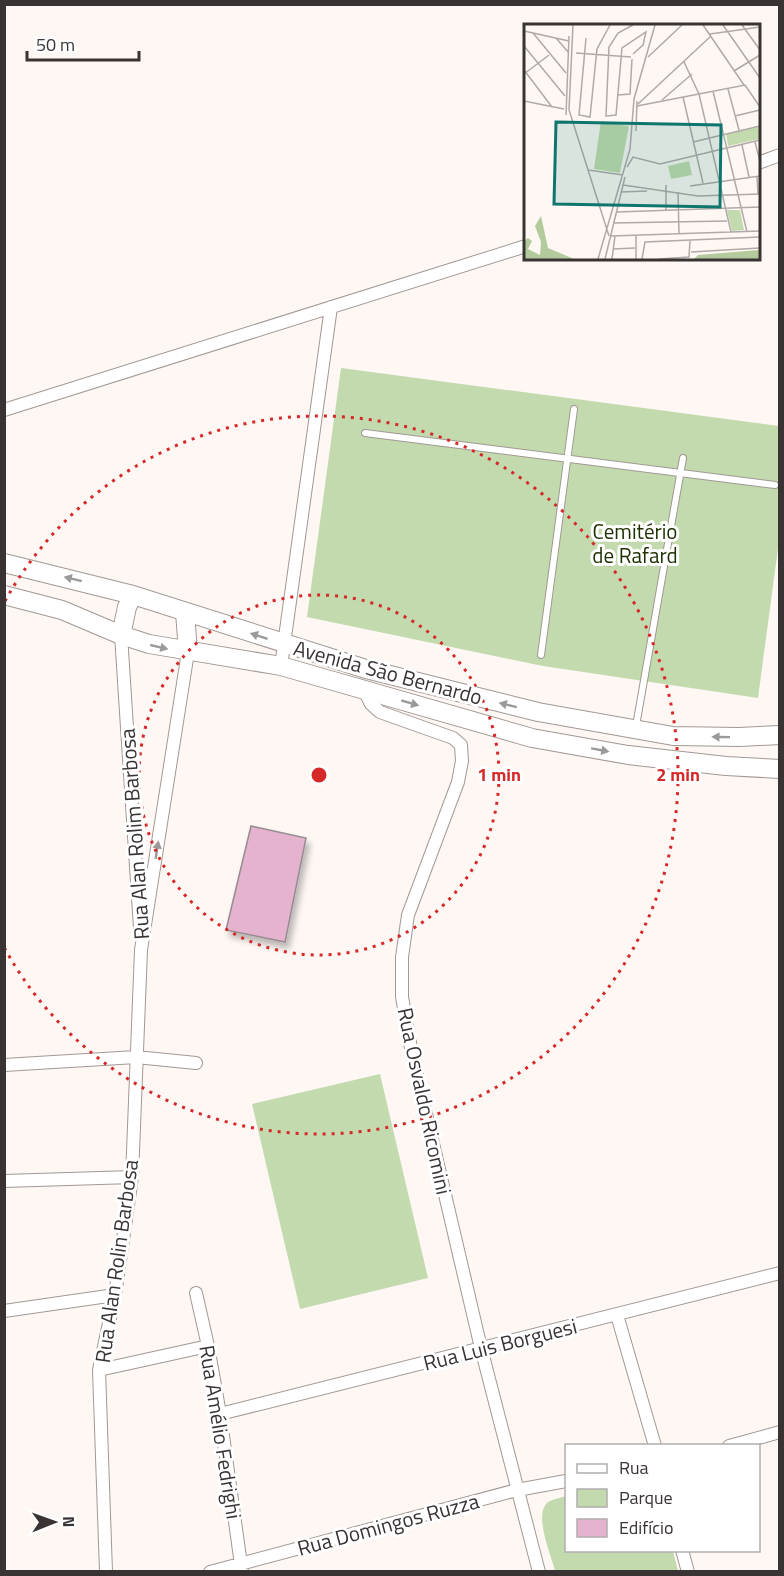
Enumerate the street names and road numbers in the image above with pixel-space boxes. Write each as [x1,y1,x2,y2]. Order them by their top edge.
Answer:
street label: Avenida São Bernardo [290,631,486,713]
street label: Rua Alan Rolim Barbosa [111,727,157,941]
street label: Rua Osvaldo Ricomini [390,1005,460,1197]
street label: Rua Alan Rolin Barbosa [86,1157,146,1365]
street label: Rua Luis Borguesi [420,1309,580,1379]
street label: Rua Amélio Fedrighi [191,1343,251,1521]
street label: Rua Domingos Ruzza [293,1484,483,1564]

